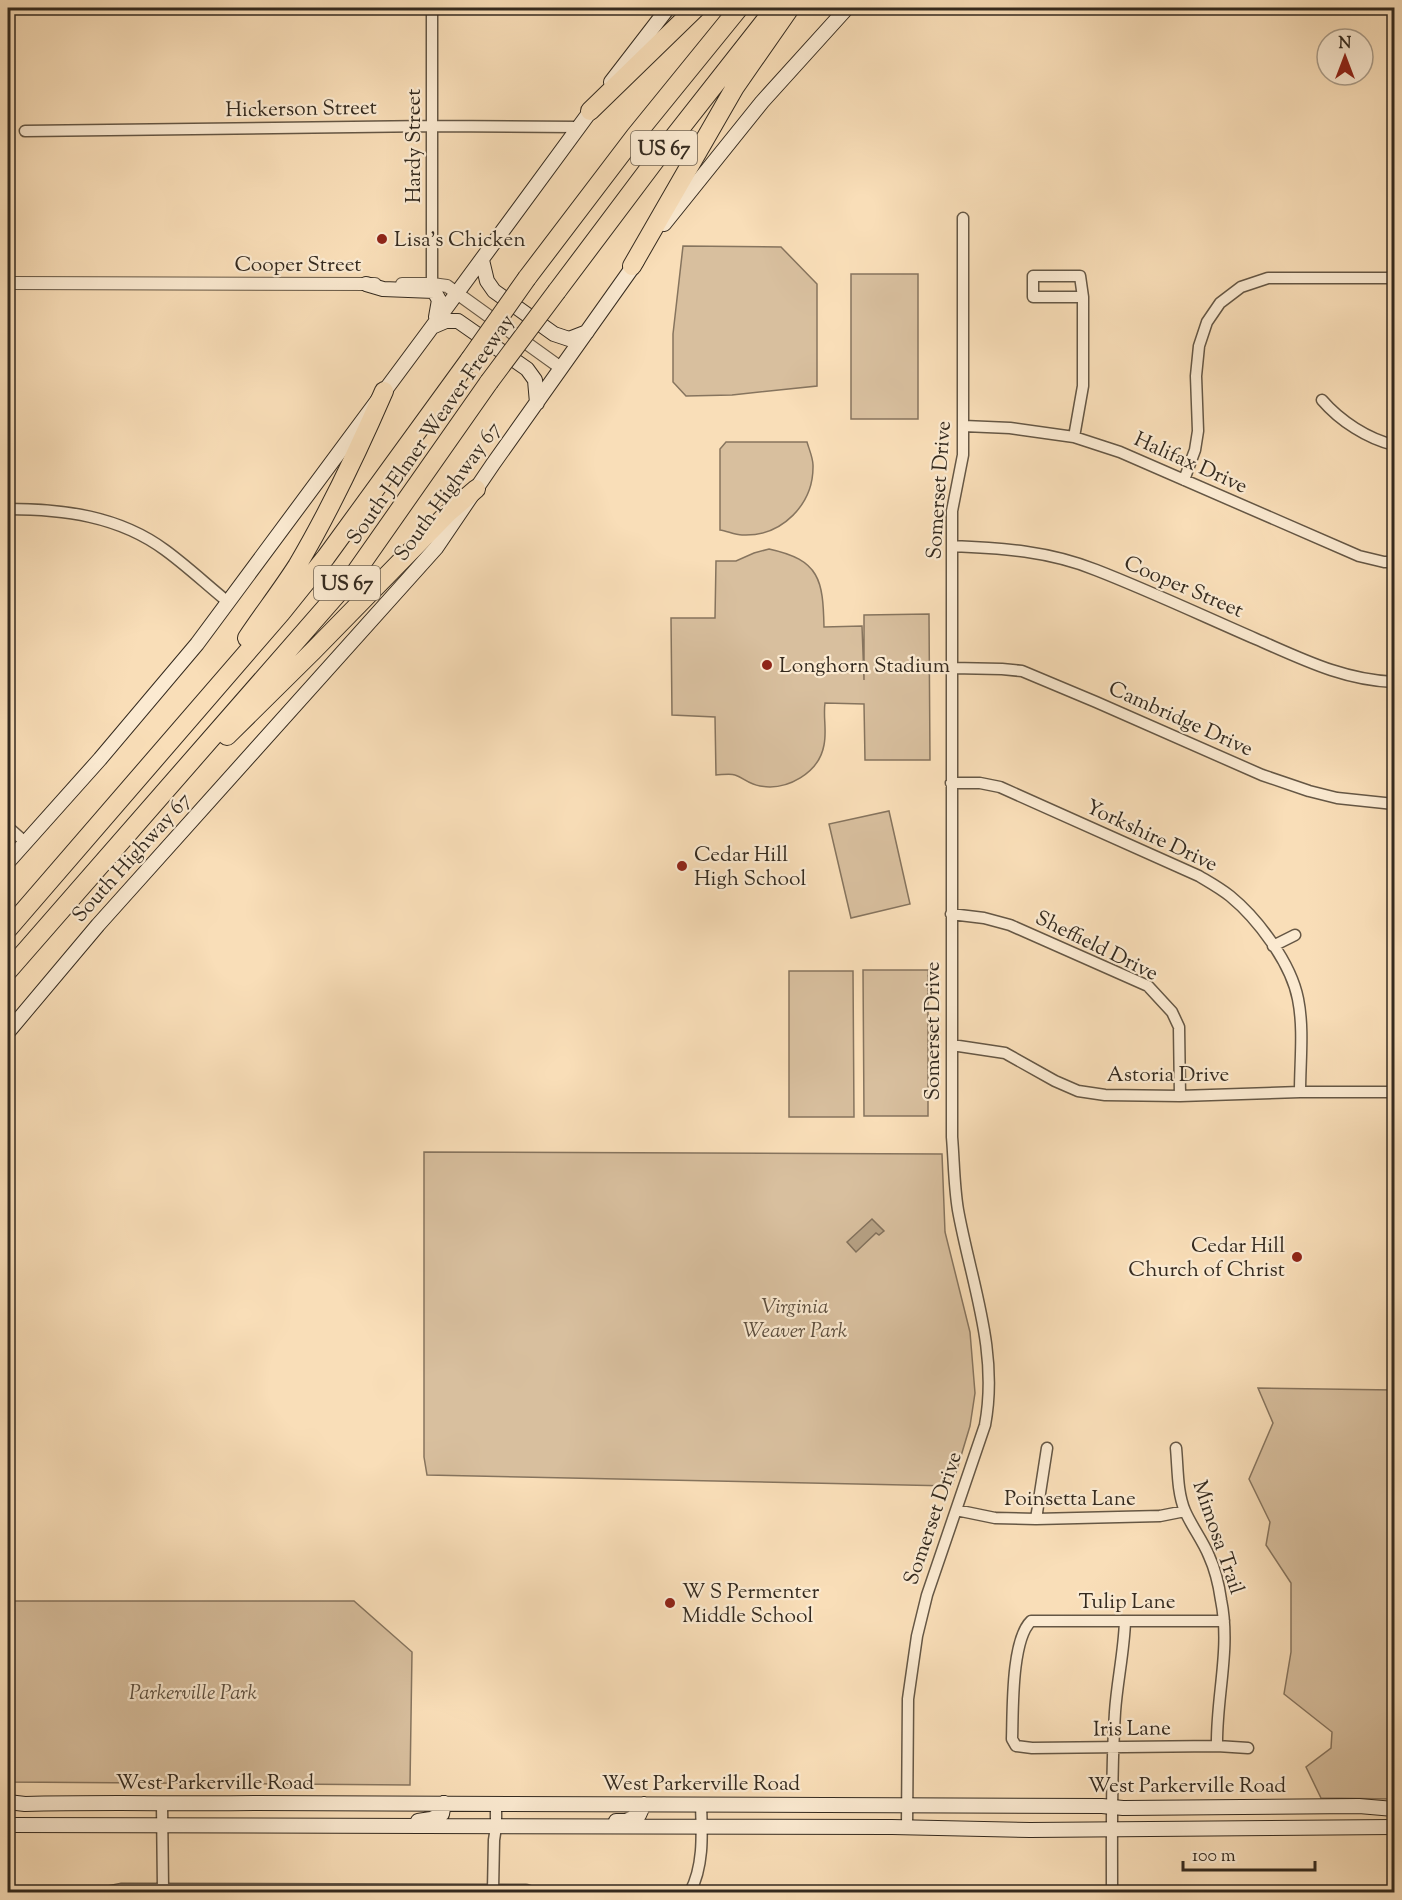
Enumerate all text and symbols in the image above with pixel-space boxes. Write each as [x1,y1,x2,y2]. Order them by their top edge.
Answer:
north arrow [1315,27,1375,87]
text: N [1339,33,1352,56]
street label: Hardy Street [400,89,430,203]
street label: Hickerson Street [225,94,377,126]
road number: US 67 [631,131,697,165]
place label: Lisa's Chicken [394,226,526,256]
marker: Lisa's Chicken [375,232,389,246]
street label: Cooper Street [234,251,362,281]
street label: South J Elmer Weaver Freeway [340,308,523,552]
street label: South Highway 67 [388,416,510,568]
street label: Somerset Drive [920,420,960,560]
street label: Halifax Drive [1129,425,1252,502]
street label: Cooper Street [1119,549,1248,626]
road number: US 67 [314,566,380,600]
place label: Longhorn Stadium [779,652,950,682]
marker: Longhorn Stadium [760,658,774,672]
street label: Cambridge Drive [1103,675,1257,765]
street label: South Highway 67 [66,786,199,930]
street label: Yorkshire Drive [1080,793,1222,881]
place label: Cedar Hill High School [694,841,806,895]
marker: Cedar Hill High School [675,859,689,873]
street label: Sheffield Drive [1030,904,1163,990]
street label: Somerset Drive [919,962,949,1100]
street label: Astoria Drive [1107,1061,1229,1091]
place label: Cedar Hill Church of Christ [1128,1232,1285,1286]
marker: Cedar Hill Church of Christ [1290,1250,1304,1264]
park label: Virginia Weaver Park [743,1293,848,1347]
street label: Somerset Drive [897,1448,971,1589]
street label: Mimosa Trail [1184,1477,1251,1599]
street label: Poinsetta Lane [1004,1485,1136,1515]
place label: W S Permenter Middle School [682,1578,819,1632]
street label: Tulip Lane [1078,1588,1176,1618]
marker: W S Permenter Middle School [663,1596,677,1610]
park label: Parkerville Park [129,1679,258,1709]
street label: Iris Lane [1093,1714,1171,1746]
street label: West Parkerville Road [116,1769,314,1799]
street label: West Parkerville Road [602,1770,800,1800]
street label: West Parkerville Road [1088,1772,1286,1802]
scale bar [1183,1834,1315,1872]
text: 100 m [1192,1844,1236,1870]

